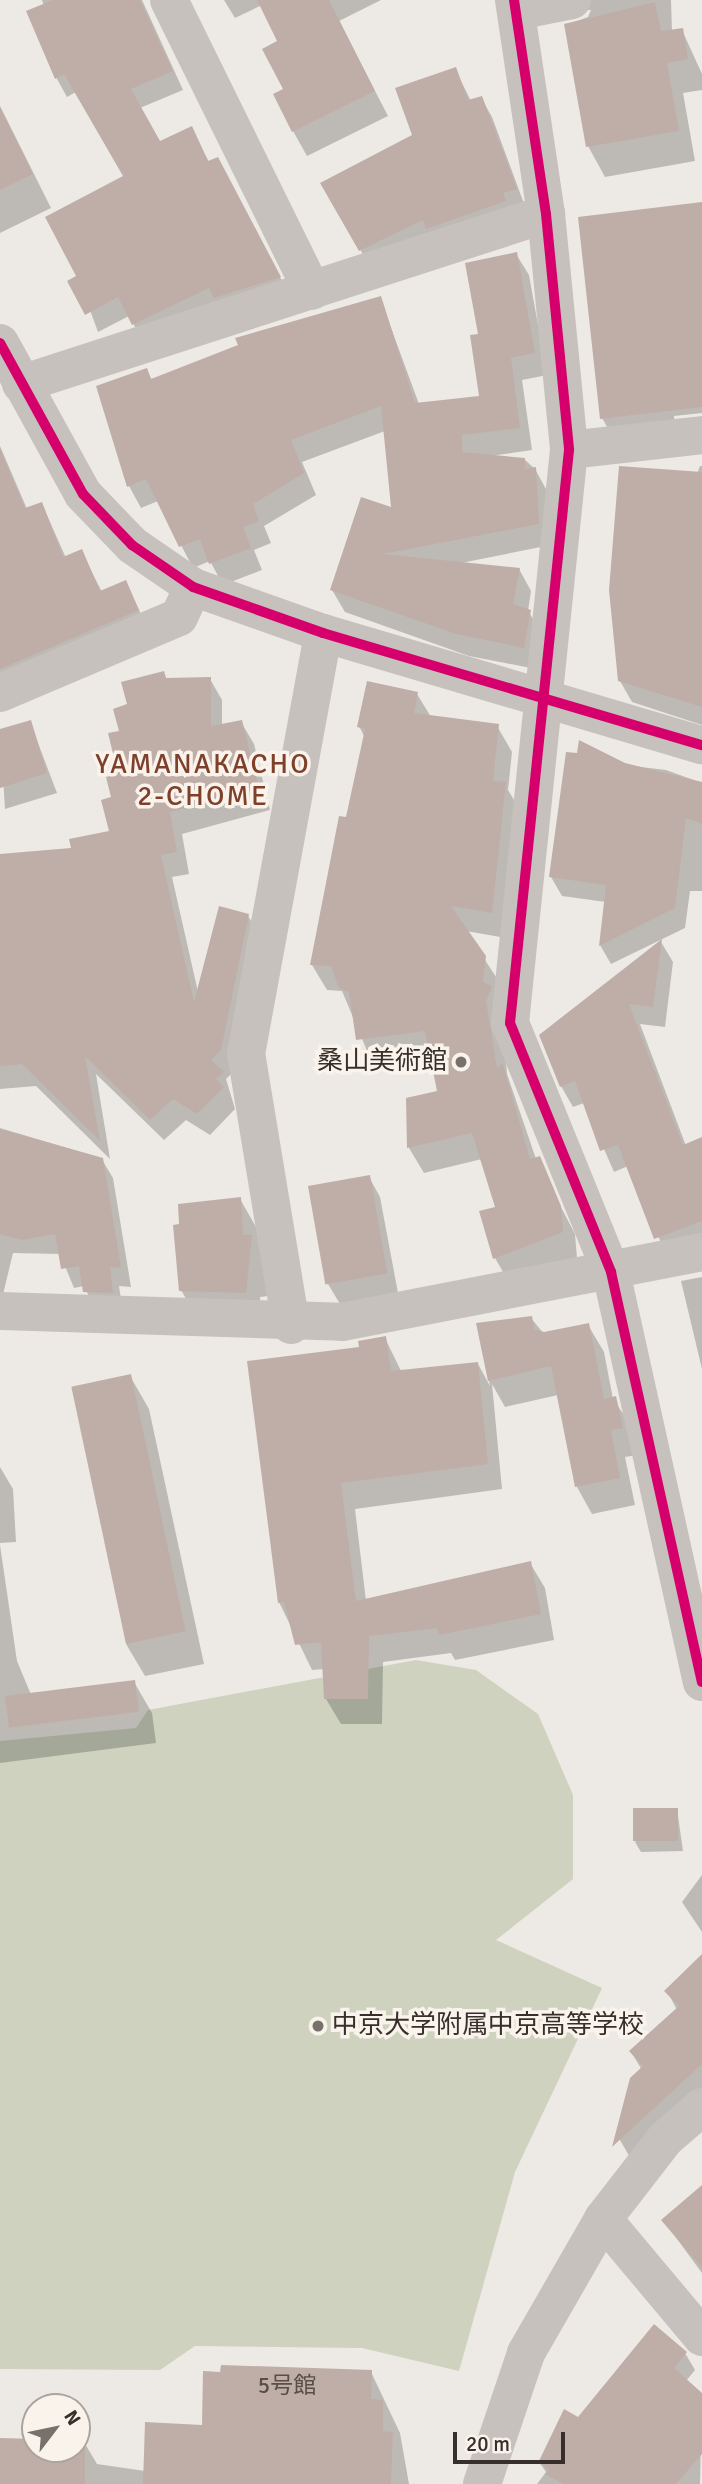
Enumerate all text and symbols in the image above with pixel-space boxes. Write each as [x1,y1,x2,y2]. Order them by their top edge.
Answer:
district label: YAMANAKACHO 2-CHOME [97,747,309,813]
place label: 桑山美術館 [317,1046,447,1078]
marker: 桑山美術館 [453,1054,469,1070]
place label: 中京大学附属中京高等学校 [332,2010,644,2042]
marker: 中京大学附属中京高等学校 [310,2018,326,2034]
house number: 5号館 [258,2372,316,2400]
north arrow [21,2393,91,2463]
text: N [58,2406,86,2430]
scale bar [457,2418,569,2462]
text: 20 m [466,2431,510,2457]

